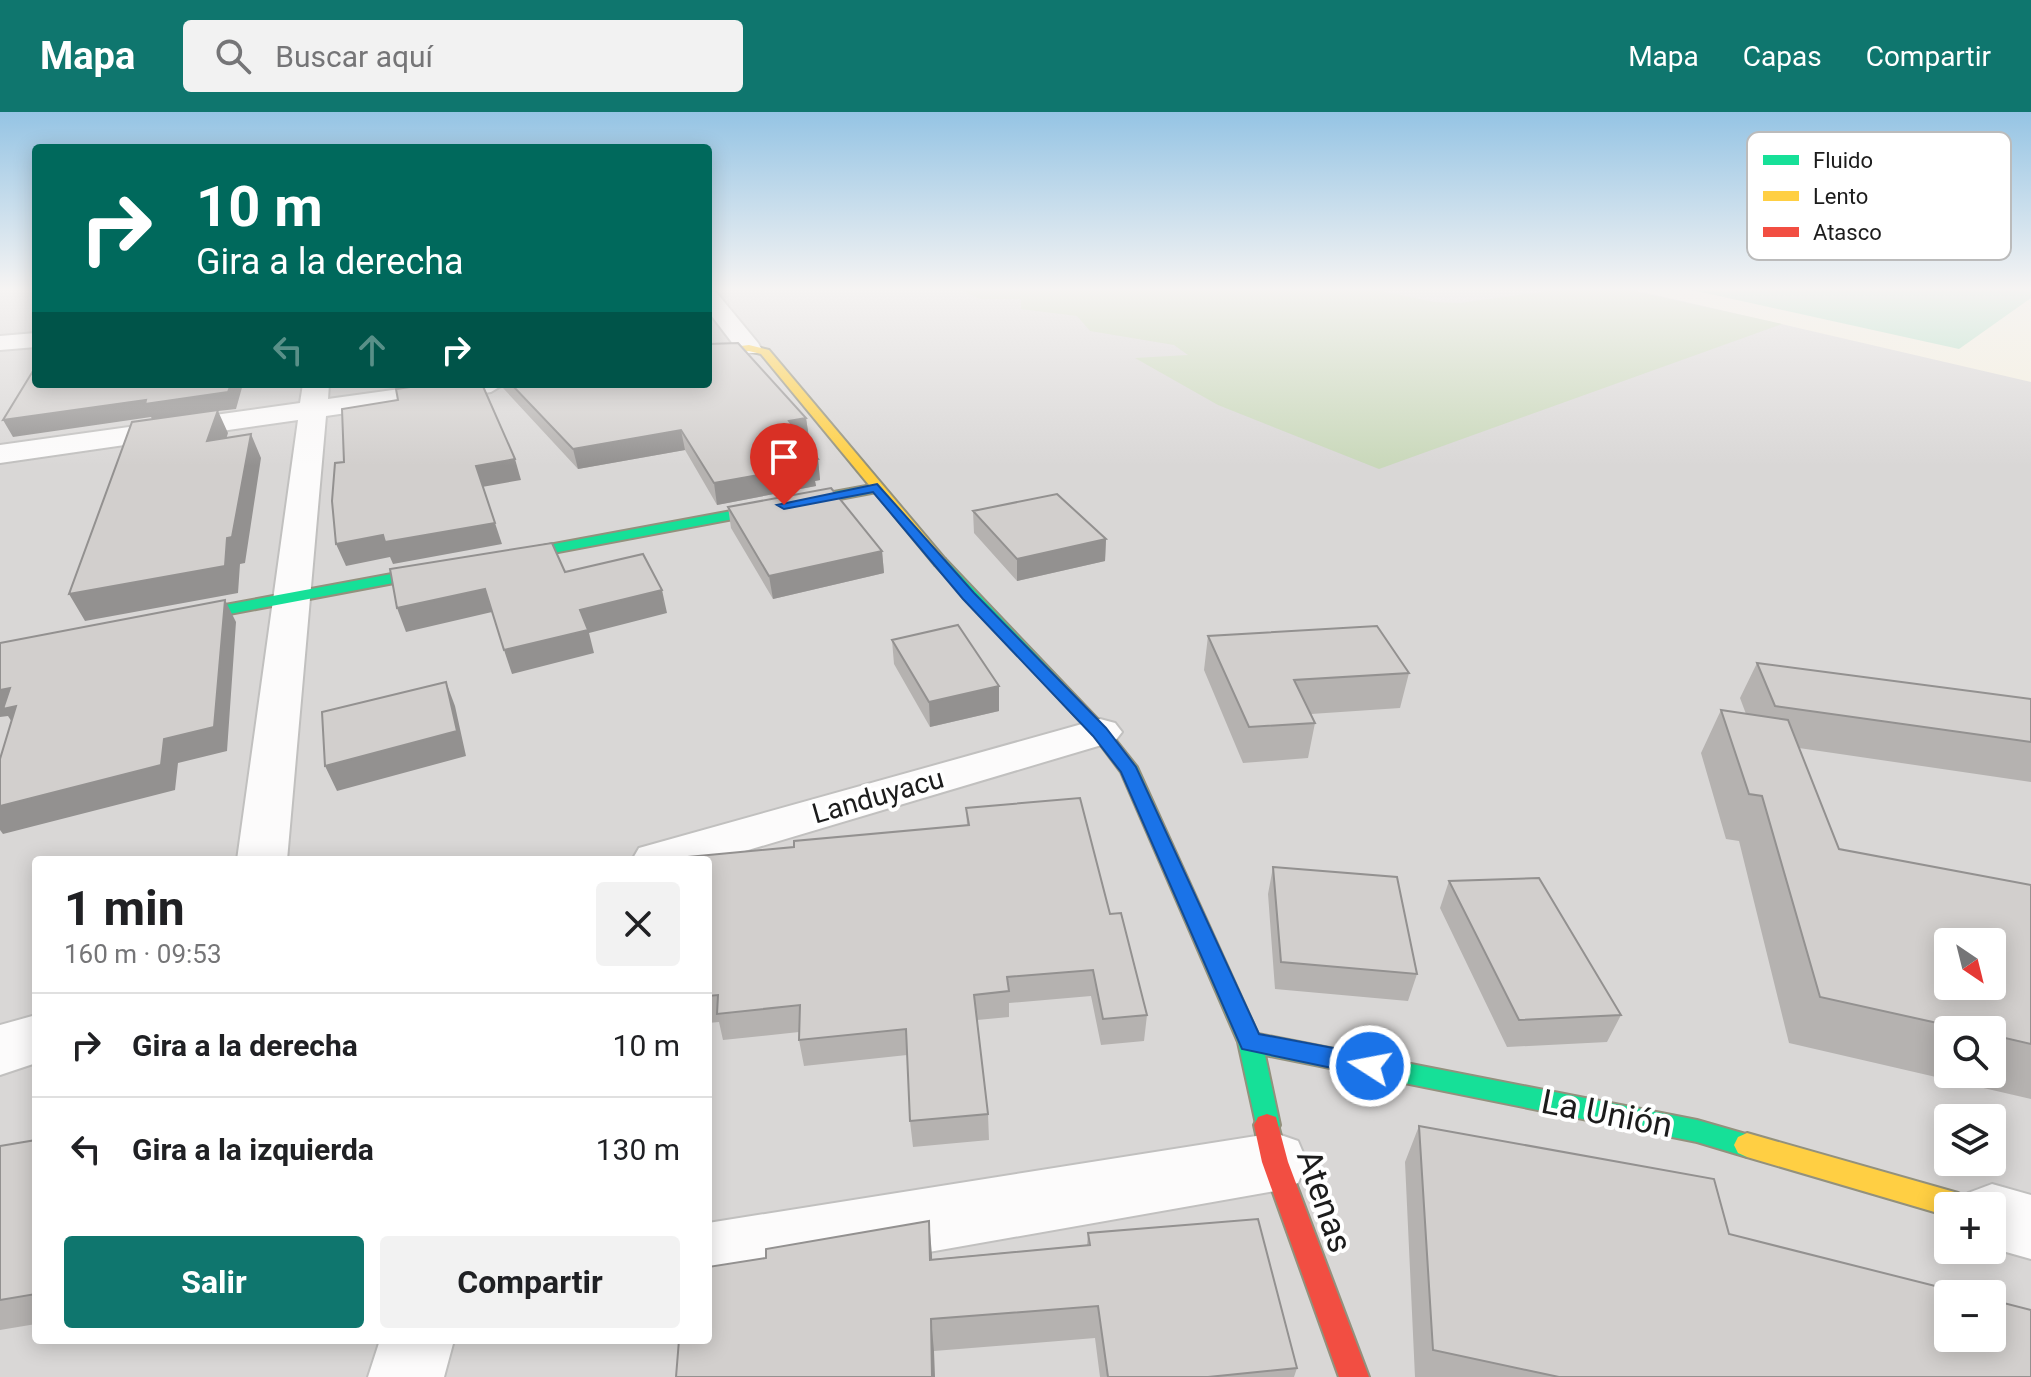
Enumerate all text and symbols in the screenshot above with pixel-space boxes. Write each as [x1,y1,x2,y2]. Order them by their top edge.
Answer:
search box [183,20,743,92]
text: Mapa [40,34,135,78]
icon: search [211,34,255,78]
text: Buscar aquí [275,39,433,74]
text: Mapa [1628,40,1699,73]
text: Capas [1743,40,1822,73]
text: Compartir [1866,40,1991,73]
legend [1747,132,2011,260]
text: Fluido [1813,148,1873,173]
text: 10 m [196,174,323,240]
icon: right [64,176,168,280]
text: Lento [1813,184,1868,209]
text: Atasco [1813,220,1882,245]
text: Gira a la derecha [196,241,464,283]
icon: left [266,328,310,372]
icon: ahead [350,328,394,372]
icon: right [434,328,478,372]
pin [750,423,818,505]
icon: arrive [762,435,806,479]
street label: Landuyacu [808,761,948,831]
text: 1 min [64,880,185,937]
button: close [596,882,680,966]
north arrow [1934,928,2006,1000]
map controls [1934,928,2006,1352]
text: 160 m · 09:53 [64,939,222,969]
button: search [1934,1016,2006,1088]
icon: right [64,1023,108,1067]
position arrow [1328,1024,1412,1108]
text: Gira a la derecha [132,1028,358,1063]
text: 10 m [613,1028,680,1063]
street label: La Unión [1538,1081,1676,1145]
button: layers [1934,1104,2006,1176]
icon: left [64,1127,108,1171]
text: Gira a la izquierda [132,1132,374,1167]
text: 130 m [596,1132,680,1167]
street label: Atenas [1289,1144,1361,1258]
button: + [1934,1192,2006,1264]
button: Salir [64,1236,364,1328]
button: Compartir [380,1236,680,1328]
button: − [1934,1280,2006,1352]

